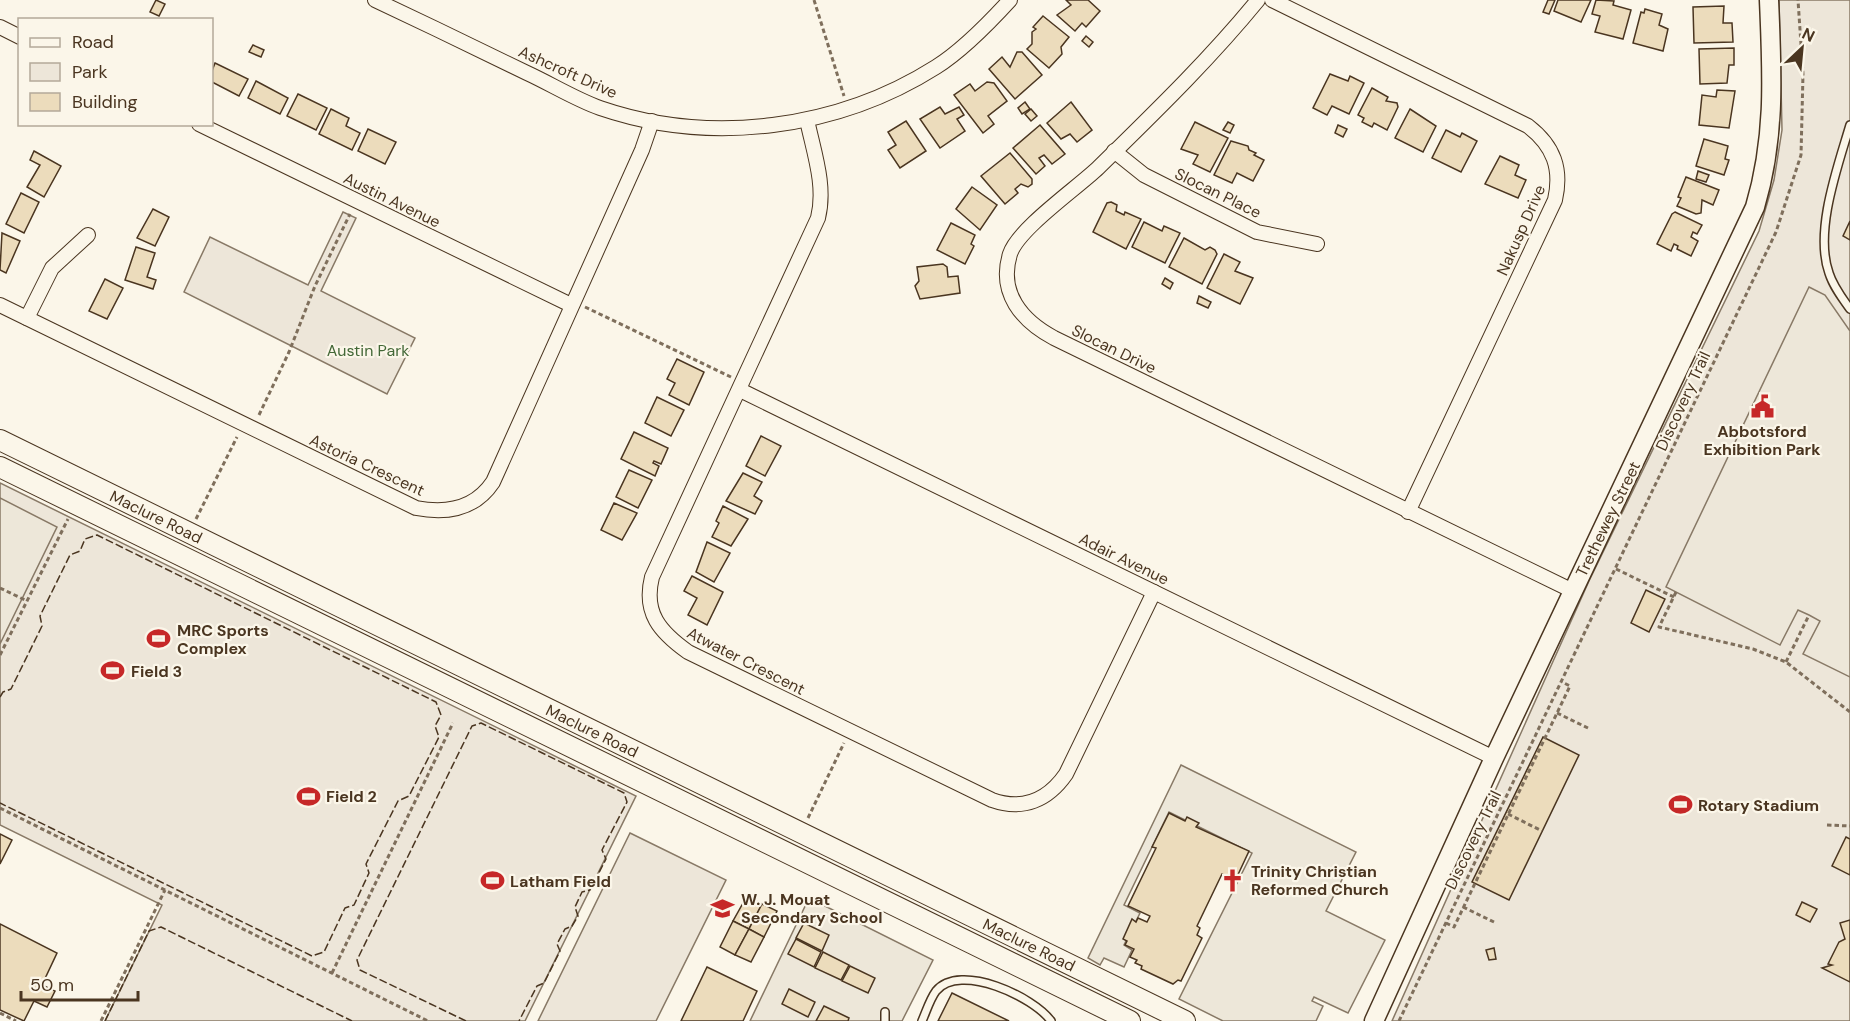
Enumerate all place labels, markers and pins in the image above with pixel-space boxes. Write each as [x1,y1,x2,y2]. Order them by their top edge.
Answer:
public building icon: Abbotsford Exhibition Park [1749,393,1775,419]
place label: Abbotsford Exhibition Park [1704,421,1821,460]
place label: MRC Sports Complex [177,620,269,659]
sports icon: MRC Sports Complex [146,626,172,652]
sports icon: Field 3 [100,658,126,684]
place label: Field 3 [131,661,182,682]
sports icon: Field 2 [295,783,321,809]
place label: Field 2 [326,786,377,807]
sports icon: Rotary Stadium [1667,792,1693,818]
place label: Rotary Stadium [1698,795,1819,816]
place label: Trinity Christian Reformed Church [1251,861,1389,900]
church icon: Trinity Christian Reformed Church [1220,867,1246,893]
sports icon: Latham Field [479,868,505,894]
place label: Latham Field [510,871,611,892]
place label: W. J. Mouat Secondary School [741,889,883,928]
school or university icon: W. J. Mouat Secondary School [710,895,736,921]

